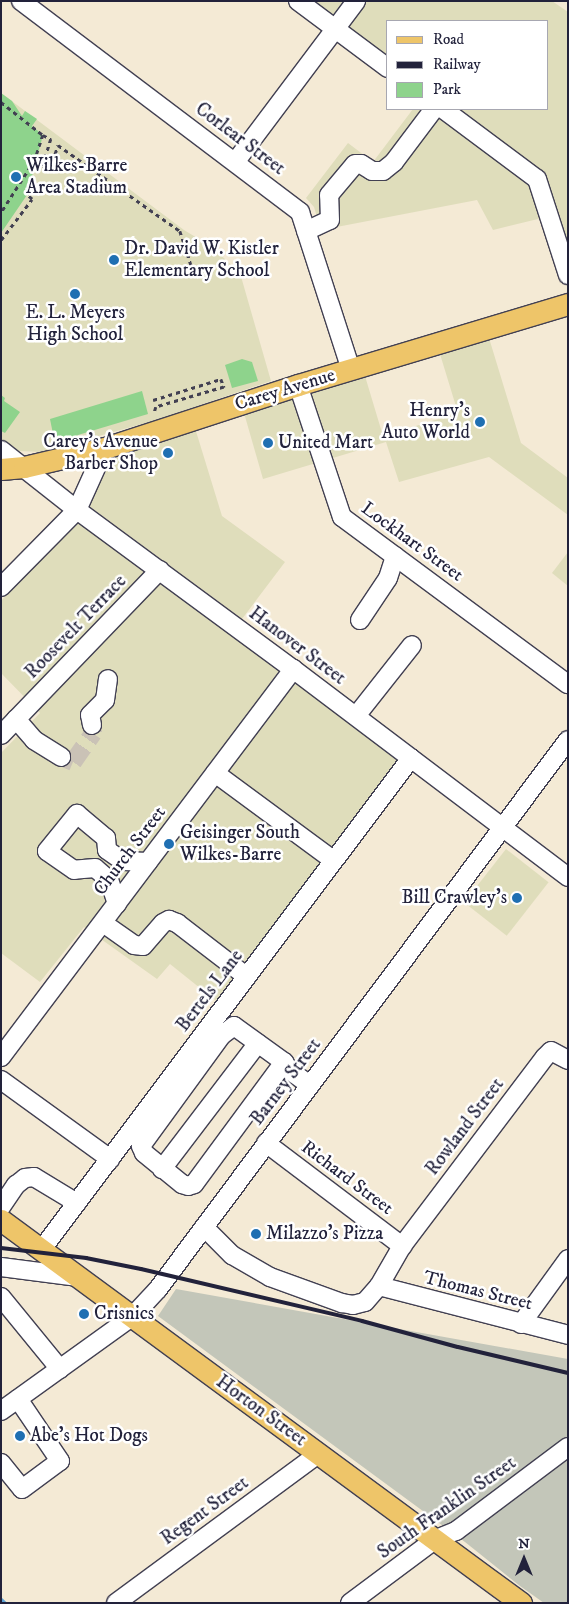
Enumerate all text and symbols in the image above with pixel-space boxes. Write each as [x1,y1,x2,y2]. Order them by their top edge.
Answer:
legend [386,20,549,110]
text: Road [433,30,464,49]
text: Railway [433,55,481,74]
text: Park [433,80,461,99]
street label: Corlear Street [191,98,289,180]
place label: Wilkes-Barre Area Stadium [26,155,127,199]
marker: Wilkes-Barre Area Stadium [10,171,22,183]
place label: Dr. David W. Kistler Elementary School [124,238,279,282]
marker: Dr. David W. Kistler Elementary School [108,254,120,266]
marker: E. L. Meyers High School [69,288,81,300]
place label: E. L. Meyers High School [25,302,125,346]
street label: Carey Avenue [232,364,338,416]
place label: Henry's Auto World [382,400,470,444]
marker: Henry's Auto World [474,416,486,428]
place label: Carey's Avenue Barber Shop [43,431,158,475]
place label: United Mart [278,432,373,454]
marker: United Mart [262,437,274,449]
marker: Carey's Avenue Barber Shop [162,447,174,459]
street label: Lockhart Street [356,497,468,587]
street label: Roosevelt Terrace [21,570,131,684]
street label: Hanover Street [244,602,350,690]
street label: Church Street [89,802,171,900]
place label: Geisinger South Wilkes-Barre [180,822,300,866]
marker: Geisinger South Wilkes-Barre [162,837,176,851]
place label: Bill Crawley's [402,887,507,909]
marker: Bill Crawley's [511,892,523,904]
street label: Bertels Lane [172,946,248,1036]
street label: Barney Street [246,1034,326,1130]
street label: Rowland Street [421,1074,509,1180]
street label: Richard Street [297,1136,397,1220]
place label: Milazzo's Pizza [266,1223,383,1245]
marker: Milazzo's Pizza [250,1228,262,1240]
street label: Thomas Street [421,1266,535,1316]
place label: Crisnics [94,1303,154,1325]
marker: Crisnics [78,1308,90,1320]
street label: Horton Street [211,1371,311,1451]
place label: Abe's Hot Dogs [30,1425,148,1447]
marker: Abe's Hot Dogs [14,1430,26,1442]
street label: South Franklin Street [374,1452,520,1564]
street label: Regent Street [157,1472,253,1550]
north arrow [499,1534,549,1584]
text: N [518,1535,530,1553]

